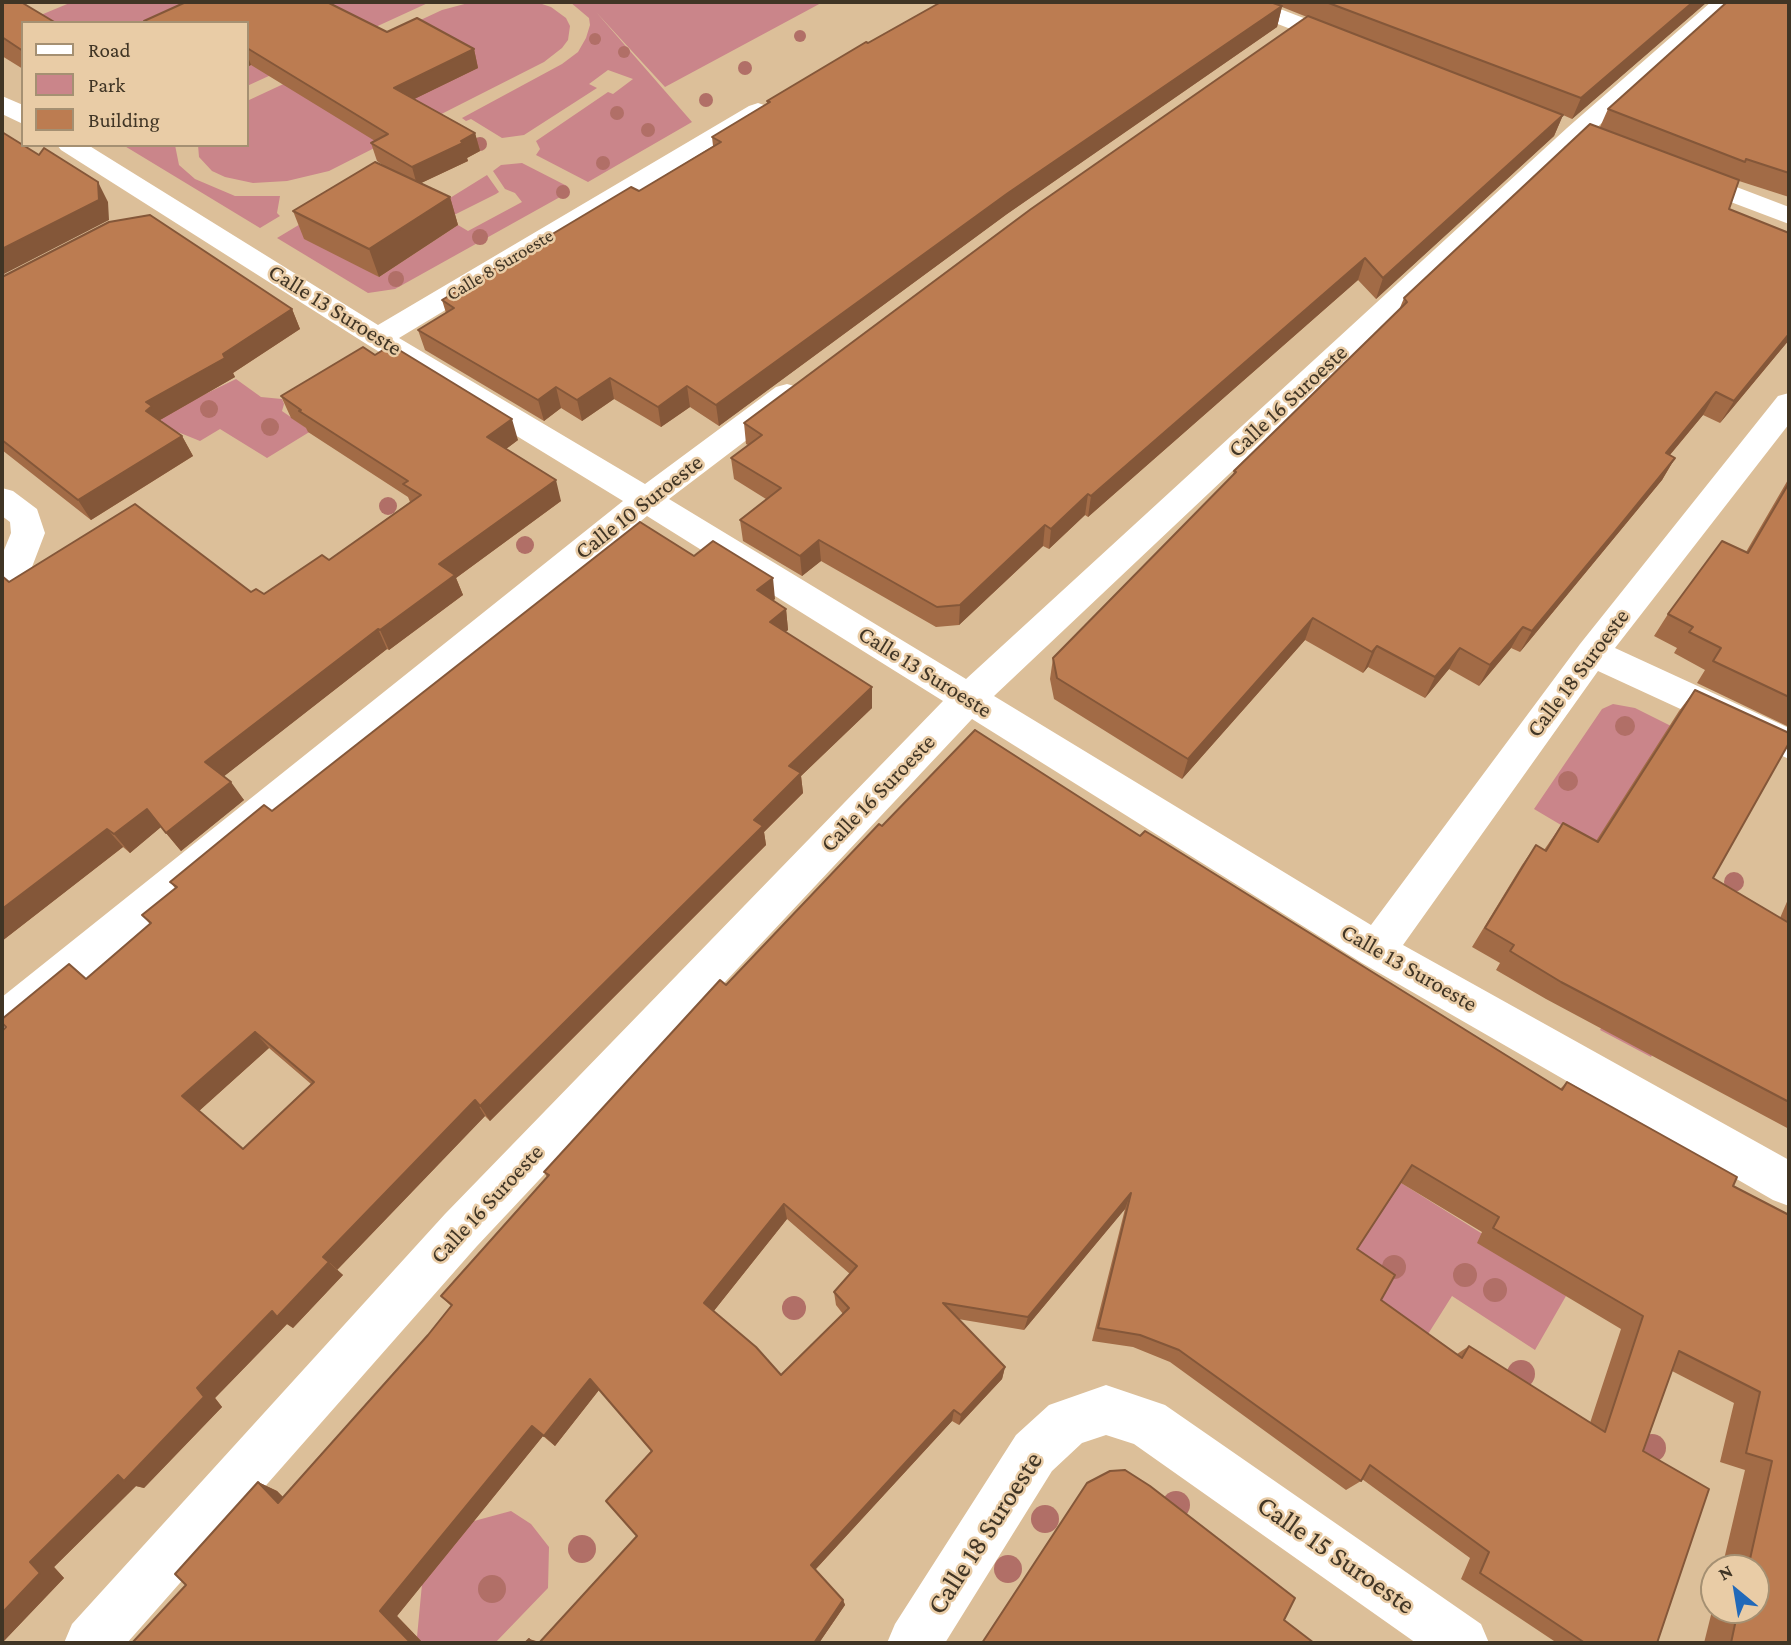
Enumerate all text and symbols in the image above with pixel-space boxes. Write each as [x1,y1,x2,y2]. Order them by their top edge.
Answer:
legend [21,21,248,147]
text: Road [88,38,131,62]
text: Park [88,73,125,97]
text: Building [88,108,160,132]
street label: Calle 8 Suroeste [442,224,558,306]
street label: Calle 13 Suroeste [263,258,407,362]
street label: Calle 16 Suroeste [1223,339,1353,463]
street label: Calle 10 Suroeste [570,449,708,565]
street label: Calle 18 Suroeste [1521,603,1635,743]
street label: Calle 13 Suroeste [853,620,997,724]
street label: Calle 16 Suroeste [815,728,941,858]
street label: Calle 13 Suroeste [1336,918,1482,1018]
street label: Calle 16 Suroeste [425,1139,549,1269]
street label: Calle 18 Suroeste [920,1445,1050,1621]
street label: Calle 15 Suroeste [1250,1488,1422,1622]
north arrow [1700,1554,1770,1624]
text: N [1714,1560,1736,1584]

